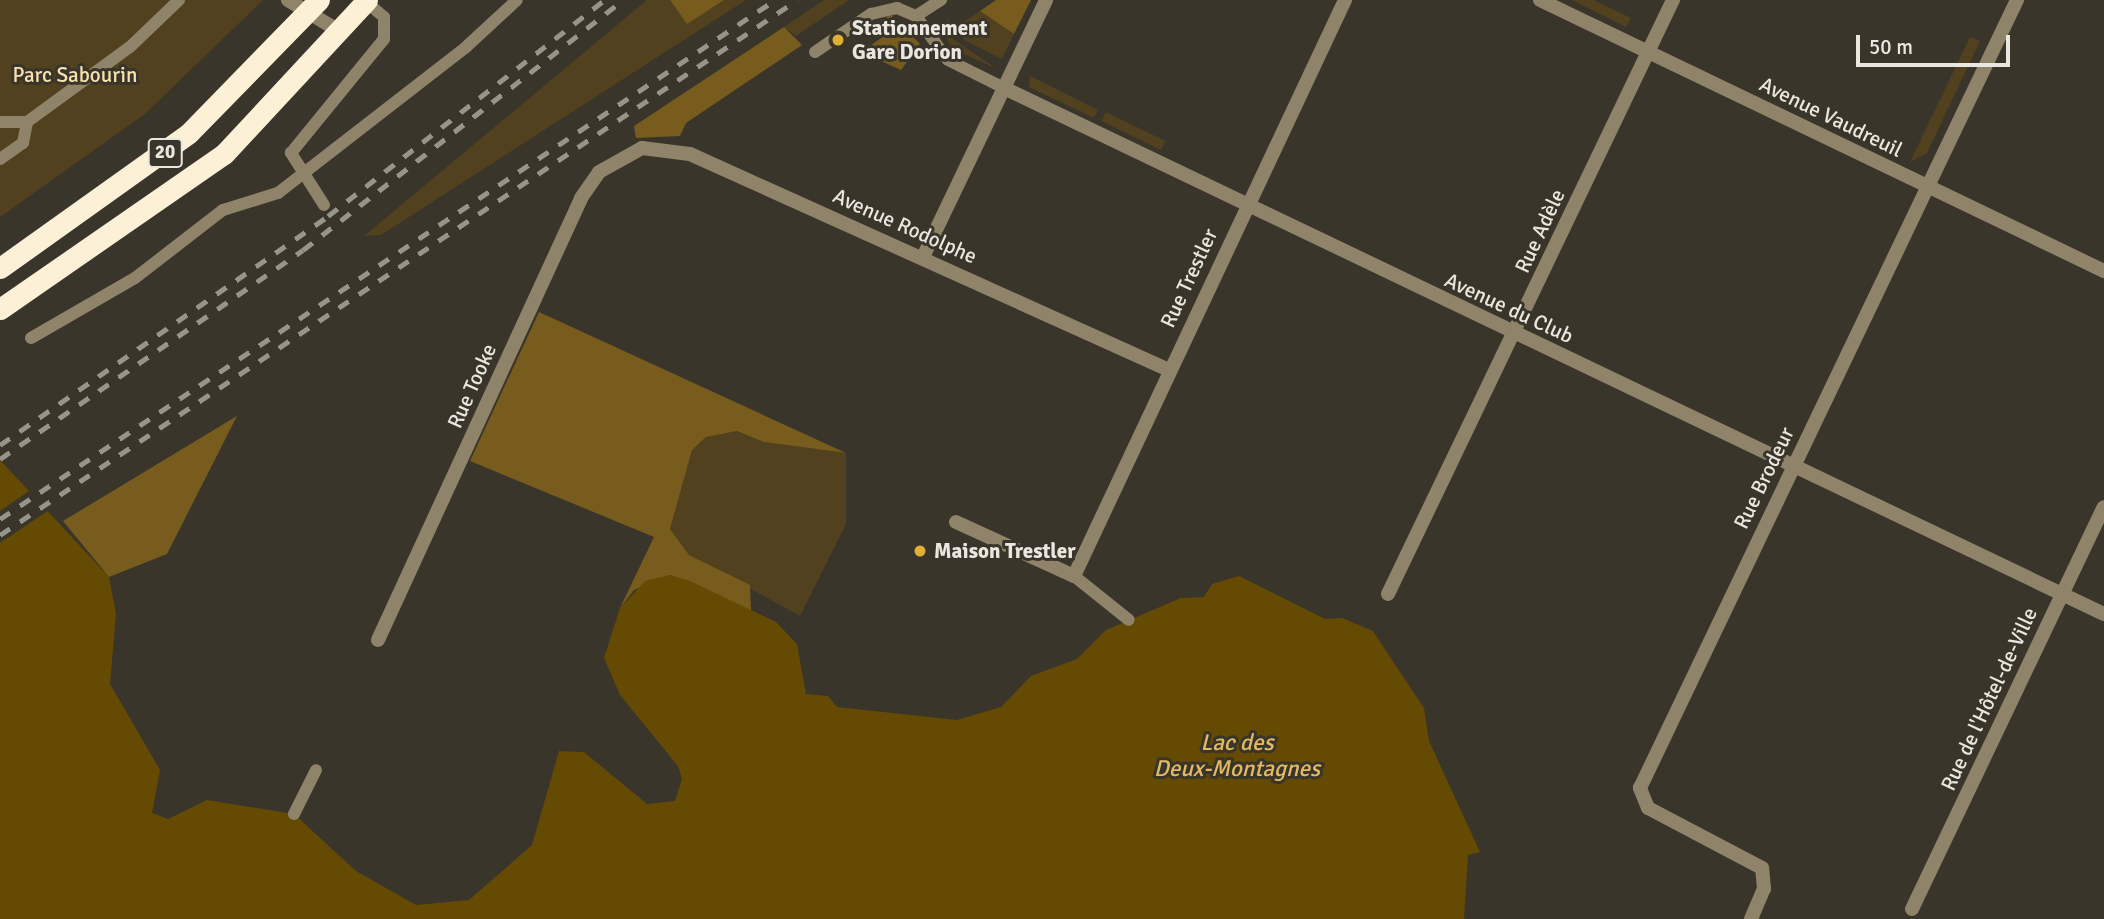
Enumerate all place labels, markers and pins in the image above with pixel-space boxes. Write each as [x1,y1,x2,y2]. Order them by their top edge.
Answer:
place label: Stationnement Gare Dorion [852,15,987,65]
marker: Stationnement Gare Dorion [830,32,846,48]
place label: Maison Trestler [934,538,1075,564]
marker: Maison Trestler [912,543,928,559]

